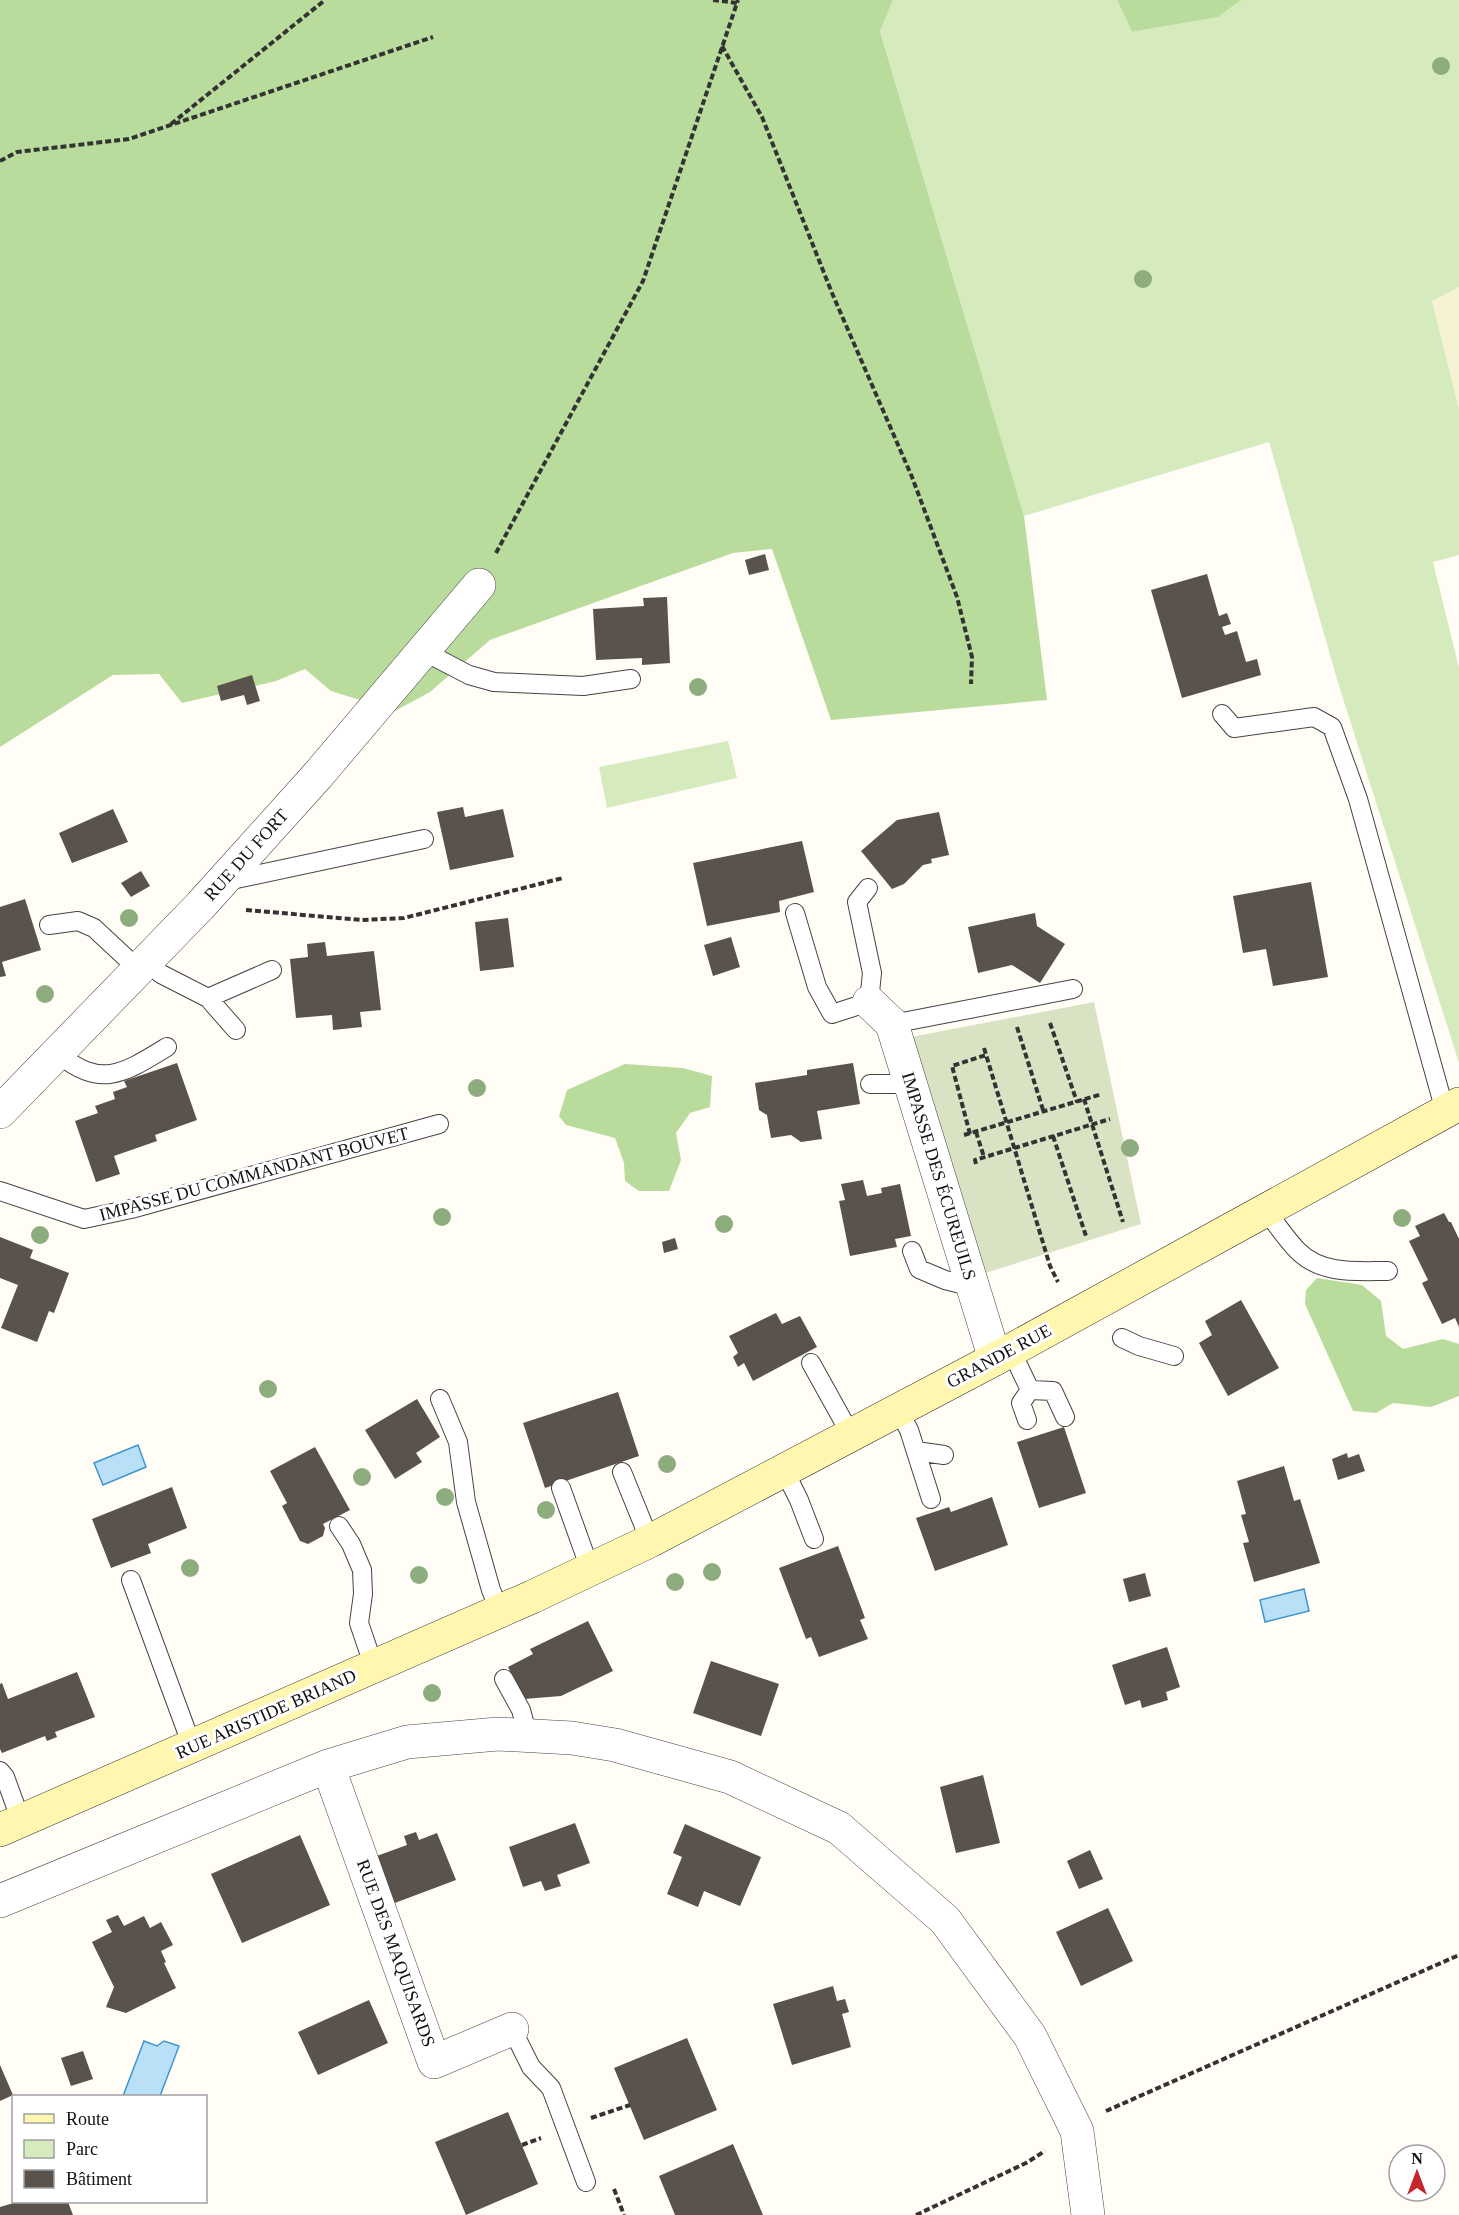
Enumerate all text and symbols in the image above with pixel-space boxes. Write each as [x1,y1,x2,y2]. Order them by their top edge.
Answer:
street label: RUE DU FORT [200,805,292,905]
street label: IMPASSE DES ÉCUREUILS [898,1069,981,1282]
street label: IMPASSE DU COMMANDANT BOUVET [97,1123,411,1225]
street label: GRANDE RUE [943,1320,1055,1392]
street label: RUE ARISTIDE BRIAND [173,1665,359,1763]
street label: RUE DES MAQUISARDS [353,1857,439,2049]
legend [12,2095,207,2203]
text: Route [66,2109,109,2129]
text: Parc [66,2139,98,2159]
north arrow [1387,2143,1447,2203]
text: N [1411,2150,1423,2167]
text: Bâtiment [66,2169,132,2189]

